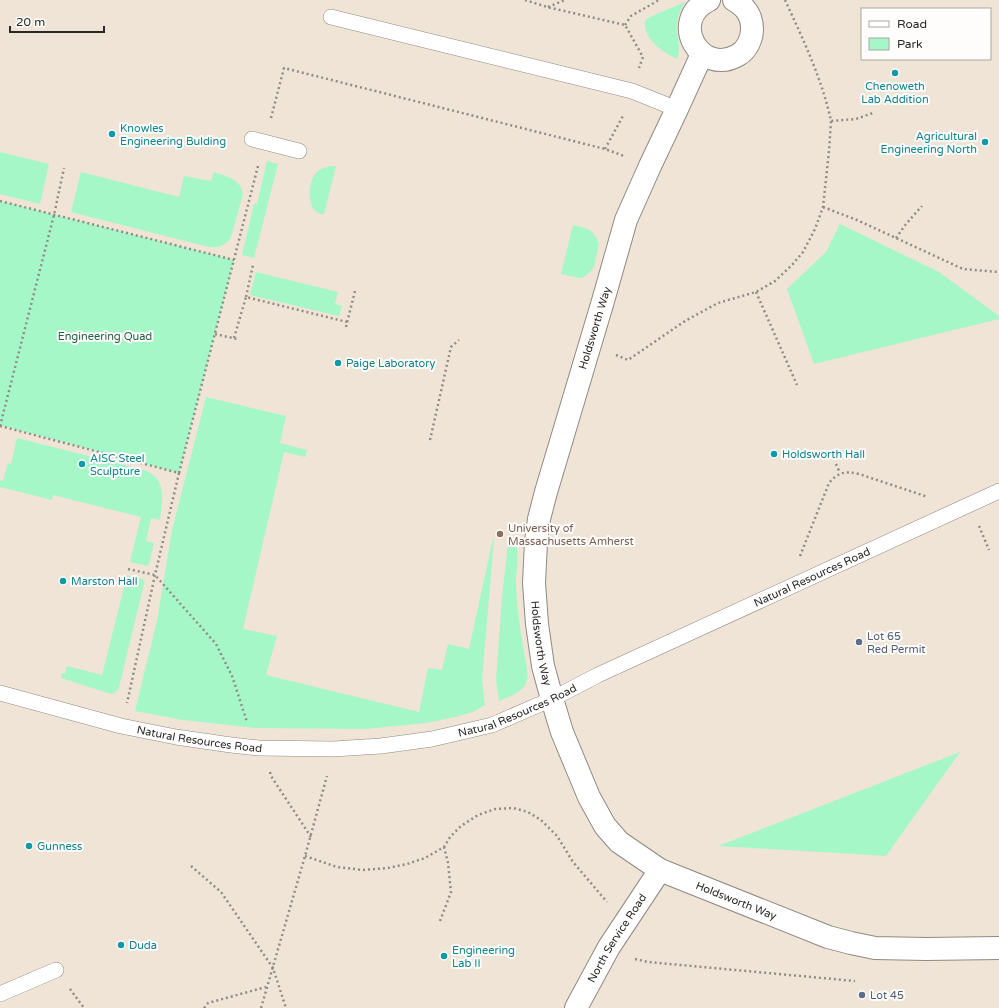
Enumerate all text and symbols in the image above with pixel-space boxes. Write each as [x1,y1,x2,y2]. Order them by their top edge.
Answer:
scale bar [10,8,104,34]
legend [861,8,991,60]
text: 20 m [16,15,45,29]
text: Road [897,17,927,31]
text: Park [897,37,923,51]
marker: Chenoweth Lab Addition [890,68,900,78]
place label: Chenoweth Lab Addition [861,80,929,106]
place label: Knowles Engineering Bulding [120,122,226,148]
marker: Knowles Engineering Bulding [107,129,117,139]
place label: Agricultural Engineering North [881,130,977,156]
marker: Agricultural Engineering North [980,137,990,147]
street label: Holdsworth Way [576,285,614,371]
park label: Engineering Quad [58,330,152,343]
place label: Paige Laboratory [346,357,435,370]
marker: Paige Laboratory [333,358,343,368]
place label: Holdsworth Hall [782,448,865,461]
marker: Holdsworth Hall [769,449,779,459]
place label: AISC Steel Sculpture [90,452,144,478]
marker: AISC Steel Sculpture [77,459,87,469]
place label: University of Massachusetts Amherst [508,522,634,548]
marker: University of Massachusetts Amherst [495,529,505,539]
street label: Natural Resources Road [752,545,872,609]
place label: Marston Hall [71,575,138,588]
marker: Marston Hall [58,576,68,586]
street label: Holdsworth Way [529,600,555,687]
place label: Lot 65 Red Permit [867,630,926,656]
marker: Lot 65 Red Permit [854,637,864,647]
street label: Natural Resources Road [457,681,579,739]
street label: Natural Resources Road [136,723,263,755]
place label: Gunness [37,840,82,853]
marker: Gunness [24,841,34,851]
street label: Holdsworth Way [694,878,779,922]
street label: North Service Road [585,891,649,985]
place label: Duda [129,939,157,952]
marker: Duda [116,940,126,950]
place label: Engineering Lab II [452,944,515,970]
marker: Engineering Lab II [439,951,449,961]
place label: Lot 45 [870,989,904,1002]
marker: Lot 45 [857,990,867,1000]

